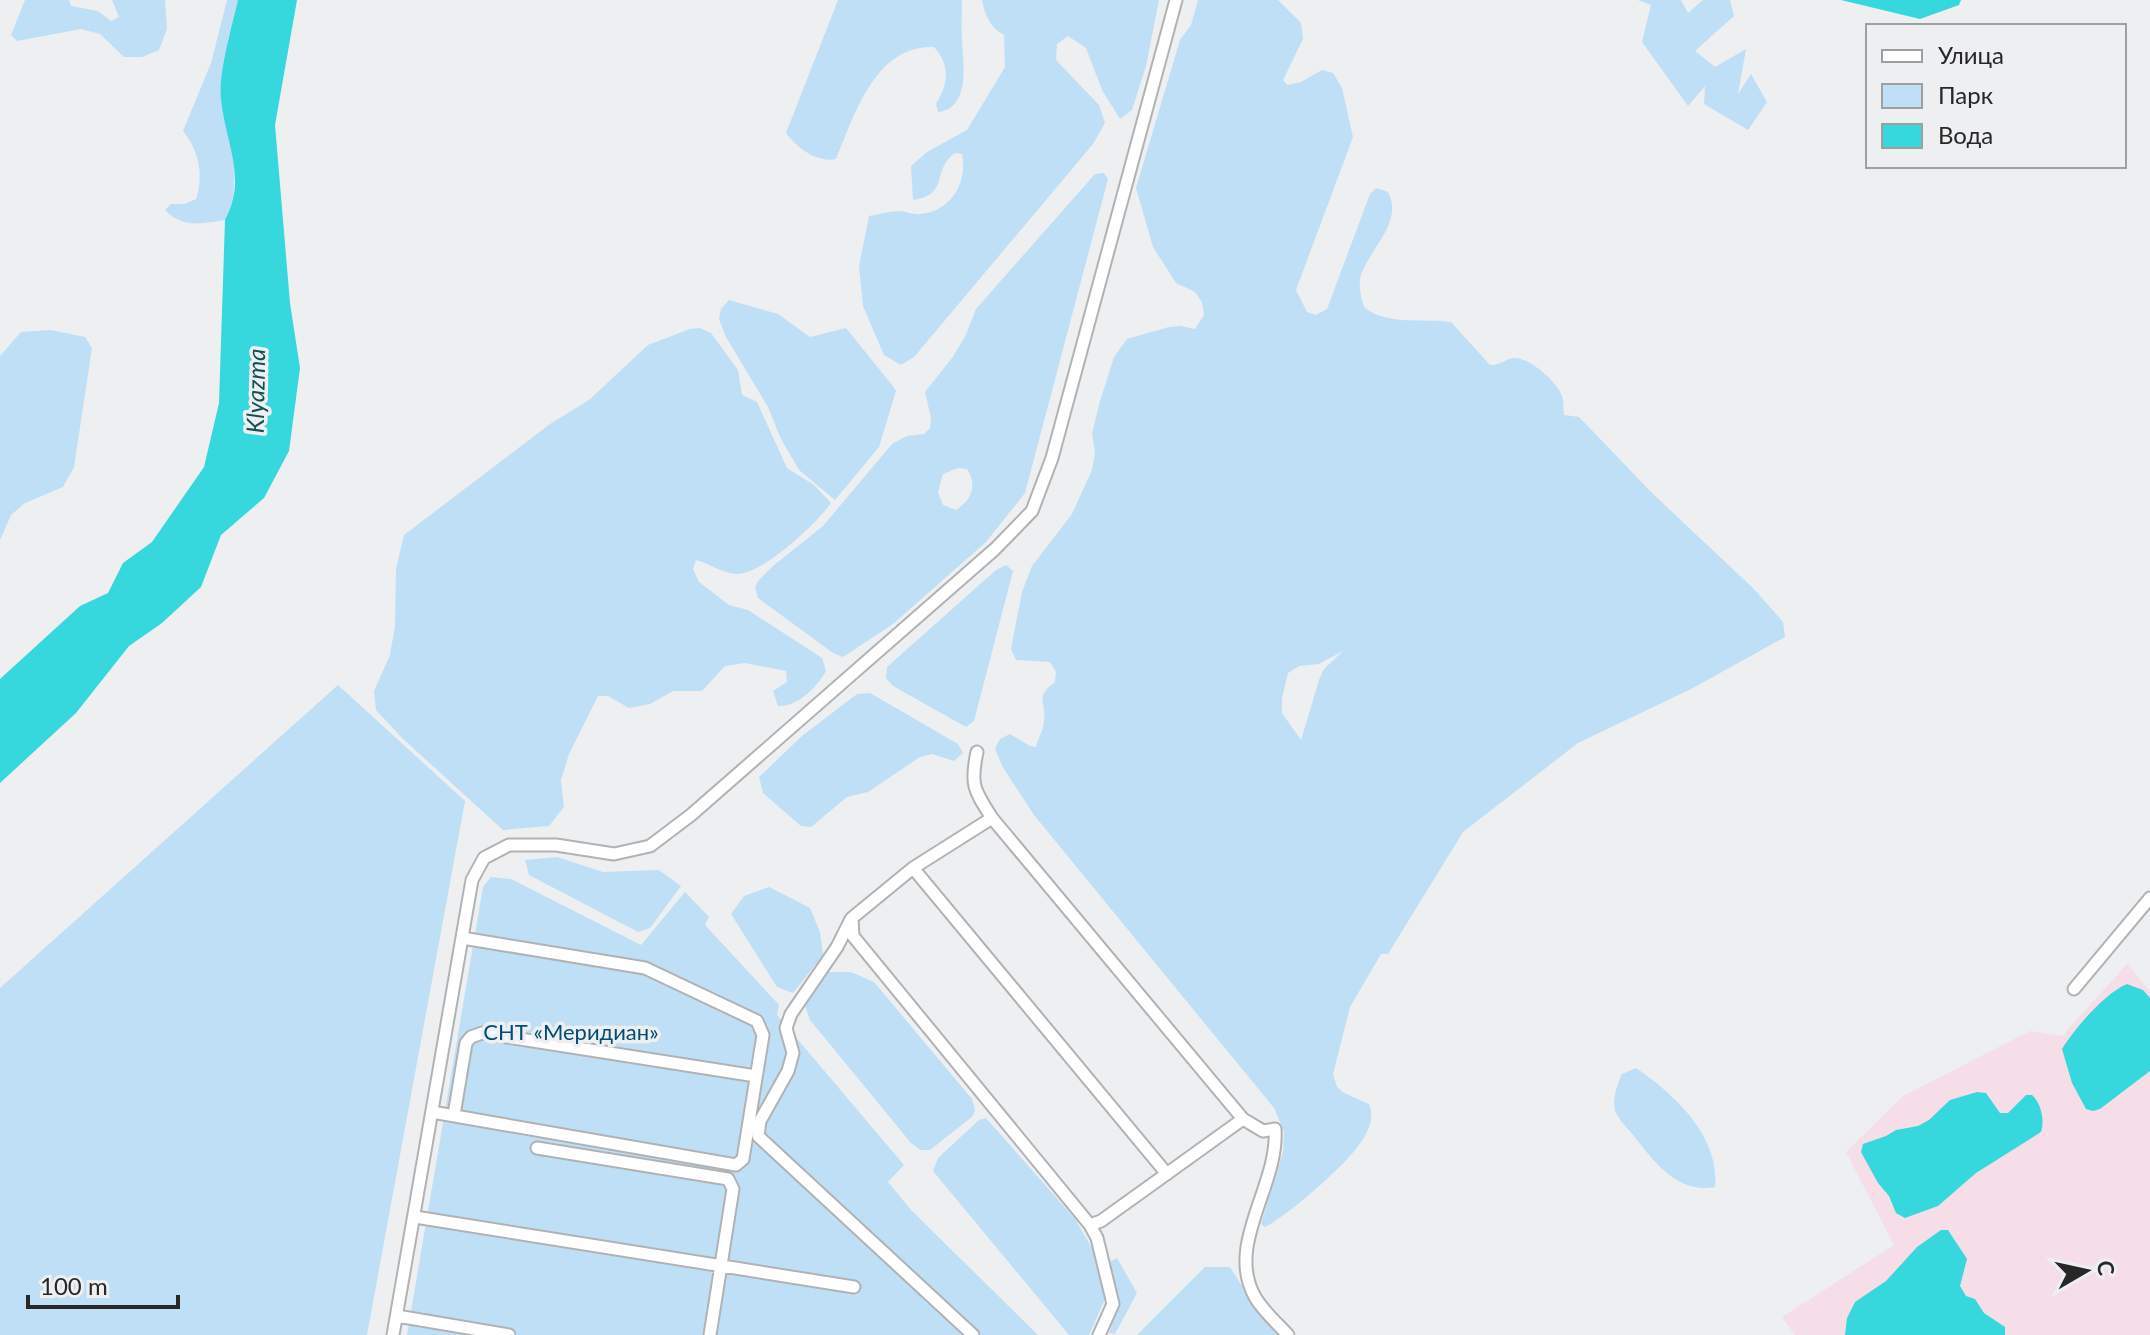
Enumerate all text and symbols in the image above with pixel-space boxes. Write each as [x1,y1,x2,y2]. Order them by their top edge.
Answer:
legend [1866,24,2126,168]
text: Улица [1938,40,2004,69]
text: Парк [1938,80,1994,109]
text: Вода [1938,120,1993,149]
water label: Klyazma [240,348,270,434]
park label: СНТ «Меридиан» [483,1018,659,1045]
north arrow [2046,1231,2126,1311]
text: С [2092,1258,2121,1278]
scale bar [28,1259,178,1309]
text: 100 m [40,1271,108,1300]

